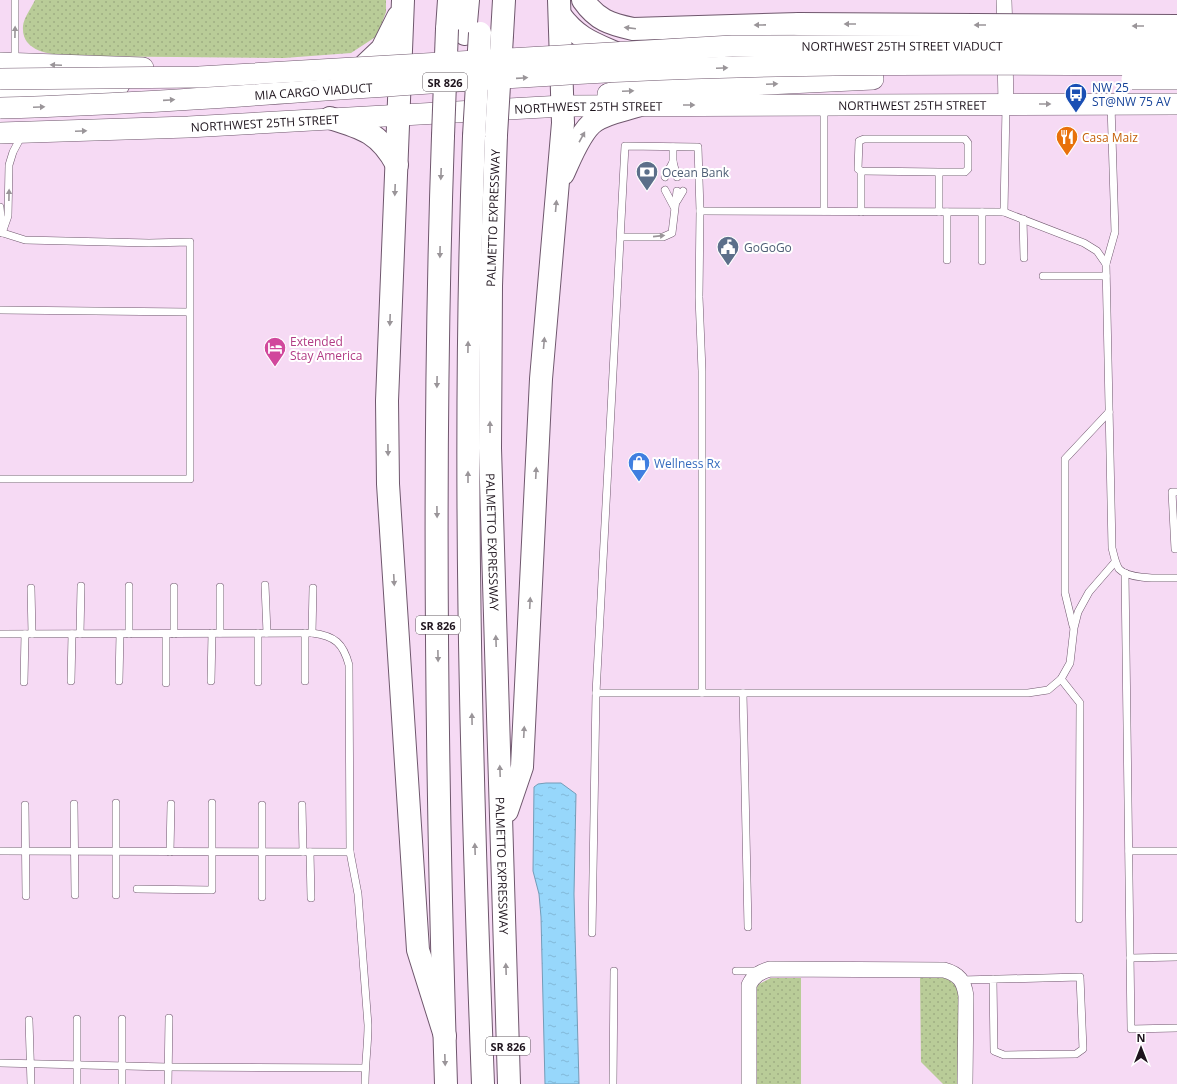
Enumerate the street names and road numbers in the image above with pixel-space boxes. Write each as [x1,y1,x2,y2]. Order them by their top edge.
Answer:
street label: NORTHWEST 25TH STREET VIADUCT [801,37,1003,54]
road number: SR 826 [423,73,467,91]
street label: MIA CARGO VIADUCT [254,78,374,103]
street label: NORTHWEST 25TH STREET [838,96,987,114]
street label: NORTHWEST 25TH STREET [514,97,663,117]
street label: NORTHWEST 25TH STREET [190,110,340,135]
street label: PALMETTO EXPRESSWAY [482,149,504,287]
street label: PALMETTO EXPRESSWAY [482,473,503,611]
road number: SR 826 [416,616,460,634]
street label: PALMETTO EXPRESSWAY [492,797,513,935]
road number: SR 826 [486,1037,530,1055]

